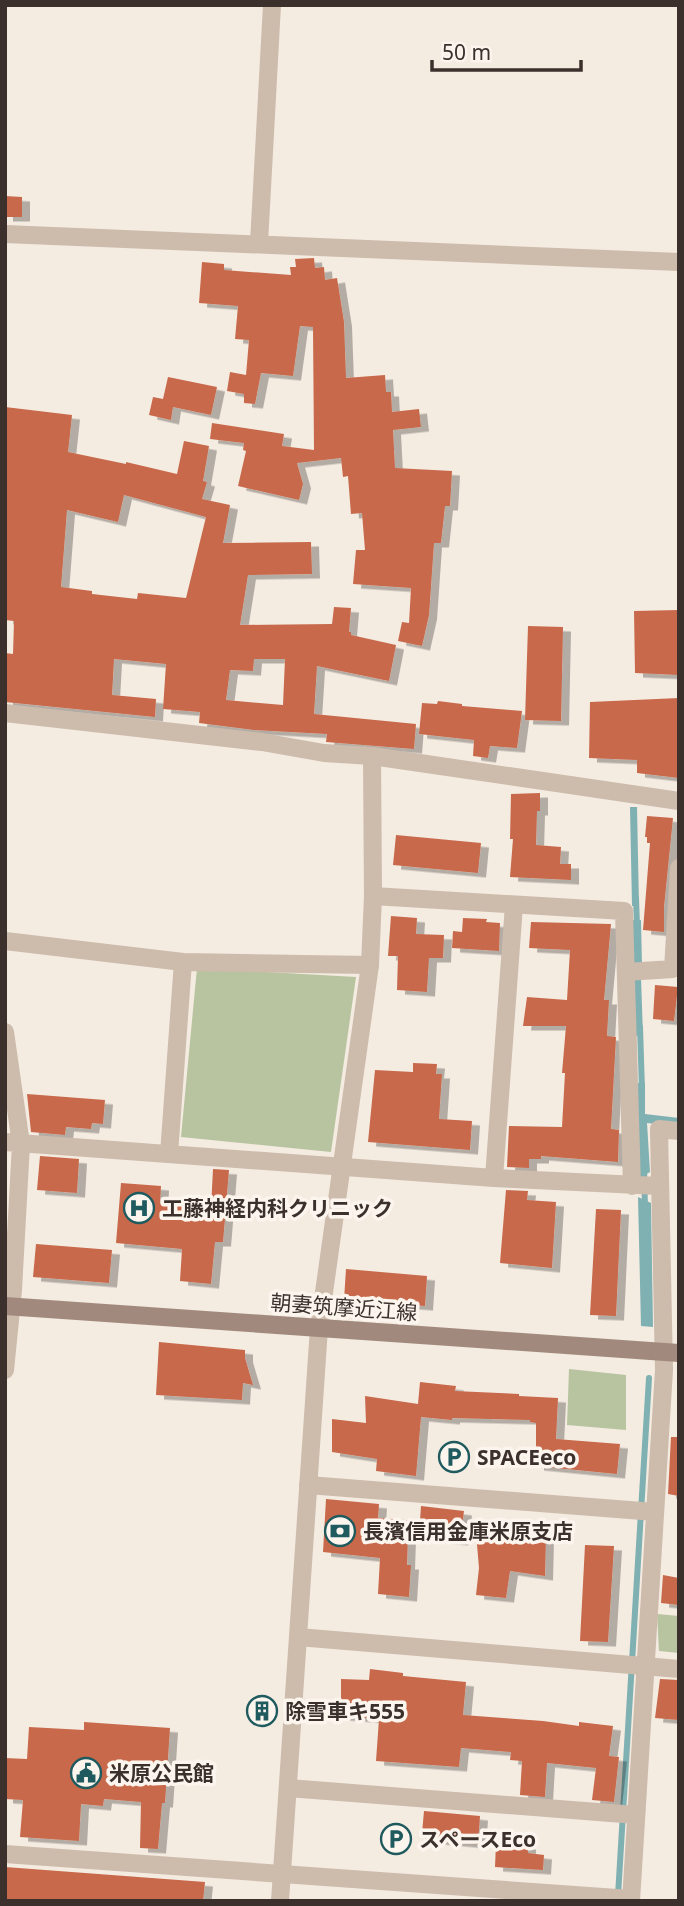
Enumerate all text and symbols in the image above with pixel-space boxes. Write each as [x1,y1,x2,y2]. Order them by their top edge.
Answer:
scale bar [432,28,581,72]
text: 50 m [442,38,491,66]
hospital icon: 工藤神経内科クリニック [122,1191,156,1225]
place label: 工藤神経内科クリニック [162,1194,393,1222]
street label: 朝妻筑摩近江線 [270,1288,418,1326]
parking icon: SPACEeco [437,1440,471,1474]
place label: SPACEeco [477,1443,576,1471]
bank icon: 長濱信用金庫米原支店 [323,1514,357,1548]
place label: 長濱信用金庫米原支店 [363,1517,573,1545]
building icon: 除雪車キ555 [245,1694,279,1728]
place label: 除雪車キ555 [285,1697,405,1725]
public building icon: 米原公民館 [69,1756,103,1790]
place label: 米原公民館 [109,1759,214,1787]
parking icon: スペースEco [379,1822,413,1856]
place label: スペースEco [419,1825,536,1853]

